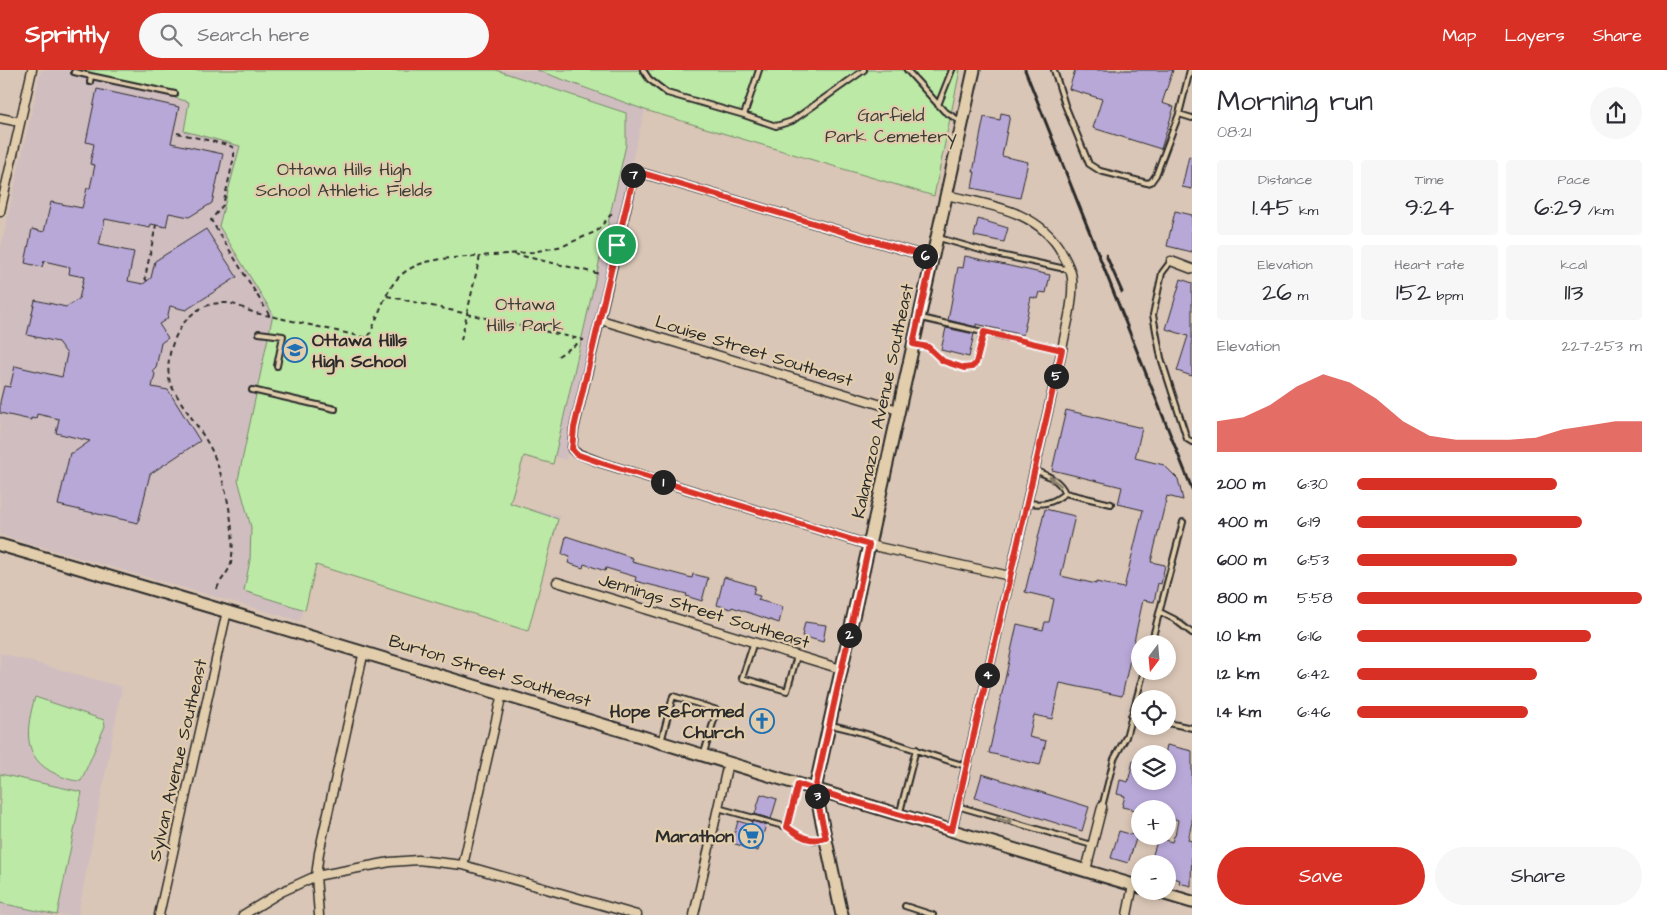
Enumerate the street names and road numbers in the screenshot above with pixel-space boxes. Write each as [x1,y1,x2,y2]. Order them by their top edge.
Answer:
street label: Kalamazoo Avenue Southeast [846,281,920,521]
street label: Louise Street Southeast [652,309,857,393]
street label: Jennings Street Southeast [595,567,813,656]
street label: Burton Street Southeast [386,628,595,714]
street label: Sylvan Avenue Southeast [143,656,215,864]

